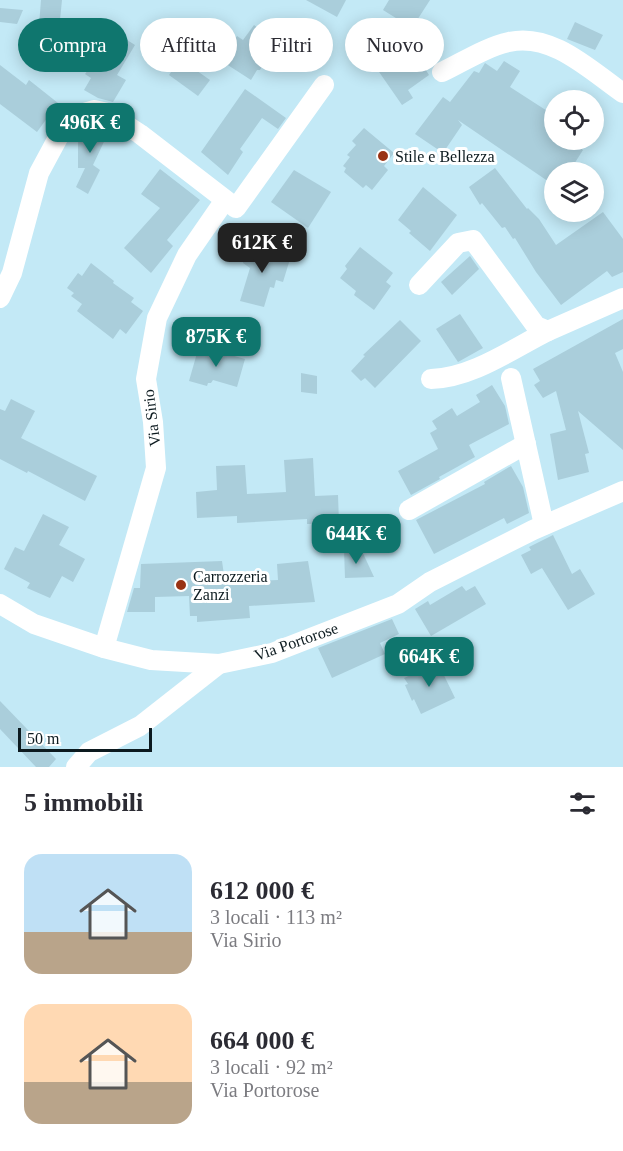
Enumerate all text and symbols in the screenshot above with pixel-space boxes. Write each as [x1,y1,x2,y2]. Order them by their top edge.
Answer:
chip: Compra [18,18,128,72]
chip: Affitta [140,18,237,72]
chip: Filtri [249,18,333,72]
chip: Nuovo [345,18,444,72]
map controls [544,90,604,222]
button: locate [544,90,604,150]
pin: 496K € [41,103,139,154]
text: 496K € [60,111,120,133]
place label: Stile e Bellezza [395,148,495,165]
marker: Stile e Bellezza [376,149,390,163]
button: layers [544,162,604,222]
pin: 612K € [213,223,311,274]
text: 612K € [232,231,292,253]
pin: 875K € [167,317,265,368]
text: 875K € [186,325,246,347]
street label: Via Sirio [140,388,163,447]
pin: 644K € [307,514,405,565]
text: 644K € [326,522,386,544]
place label: Carrozzeria Zanzi [193,568,268,603]
marker: Carrozzeria Zanzi [174,578,188,592]
street label: Via Portorose [252,619,340,664]
pin: 664K € [380,637,478,688]
text: 664K € [399,645,459,667]
scale bar [18,725,152,752]
text: 50 m [27,730,59,747]
icon: filters [566,787,599,820]
text: 5 immobili [24,788,143,817]
text: 612 000 € [210,876,314,905]
icon: home [72,878,144,950]
text: 3 locali · 113 m² [210,906,342,928]
text: Via Sirio [210,929,282,951]
text: 664 000 € [210,1026,314,1055]
icon: home [72,1028,144,1100]
text: 3 locali · 92 m² [210,1056,333,1078]
text: Via Portorose [210,1079,319,1101]

